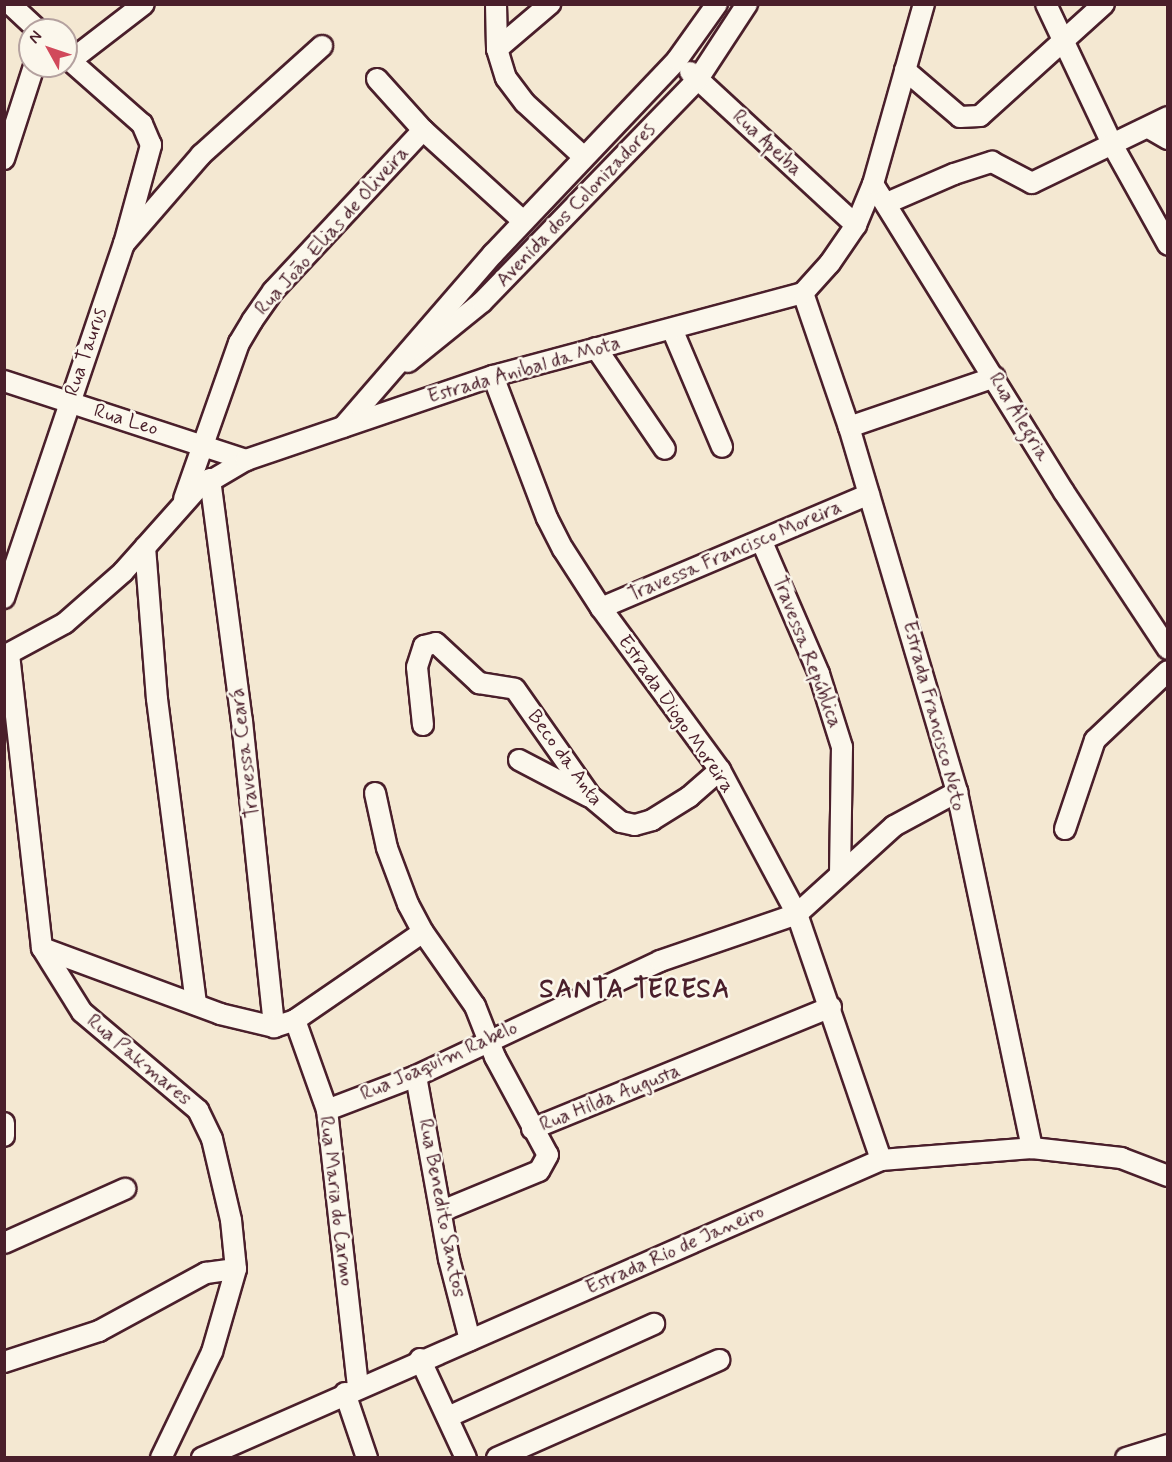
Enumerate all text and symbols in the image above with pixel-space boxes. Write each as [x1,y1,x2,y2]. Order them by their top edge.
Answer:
north arrow [18,18,78,78]
text: N [24,27,47,48]
street label: Rua Apeiba [727,105,807,181]
street label: Avenida dos Colonizadores [489,116,663,294]
street label: Rua Joāo Elias de Oliveira [250,142,414,320]
street label: Rua Taurus [60,306,112,398]
street label: Estrada Anibal da Mota [426,331,622,409]
street label: Rua Alegria [984,369,1054,465]
street label: Rua Leo [91,399,161,441]
street label: Travessa Francisco Moreira [623,494,847,608]
street label: Travessa República [767,573,847,731]
street label: Estrada Francisco Neto [897,620,971,812]
street label: Estrada Diogo Moreira [613,632,739,796]
street label: Travessa Ceará [225,686,265,820]
street label: Beco da Anta [523,707,607,809]
district label: SANTA TERESA [536,975,734,1007]
street label: Rua Pakmares [83,1010,195,1110]
street label: Rua Joaquim Rabelo [355,1015,523,1107]
street label: Rua Hilda Augusta [537,1059,683,1137]
street label: Rua Maria do Carmo [313,1110,359,1292]
street label: Rua Benedito Santos [413,1119,471,1297]
street label: Estrada Rio de Janeiro [585,1201,765,1299]

